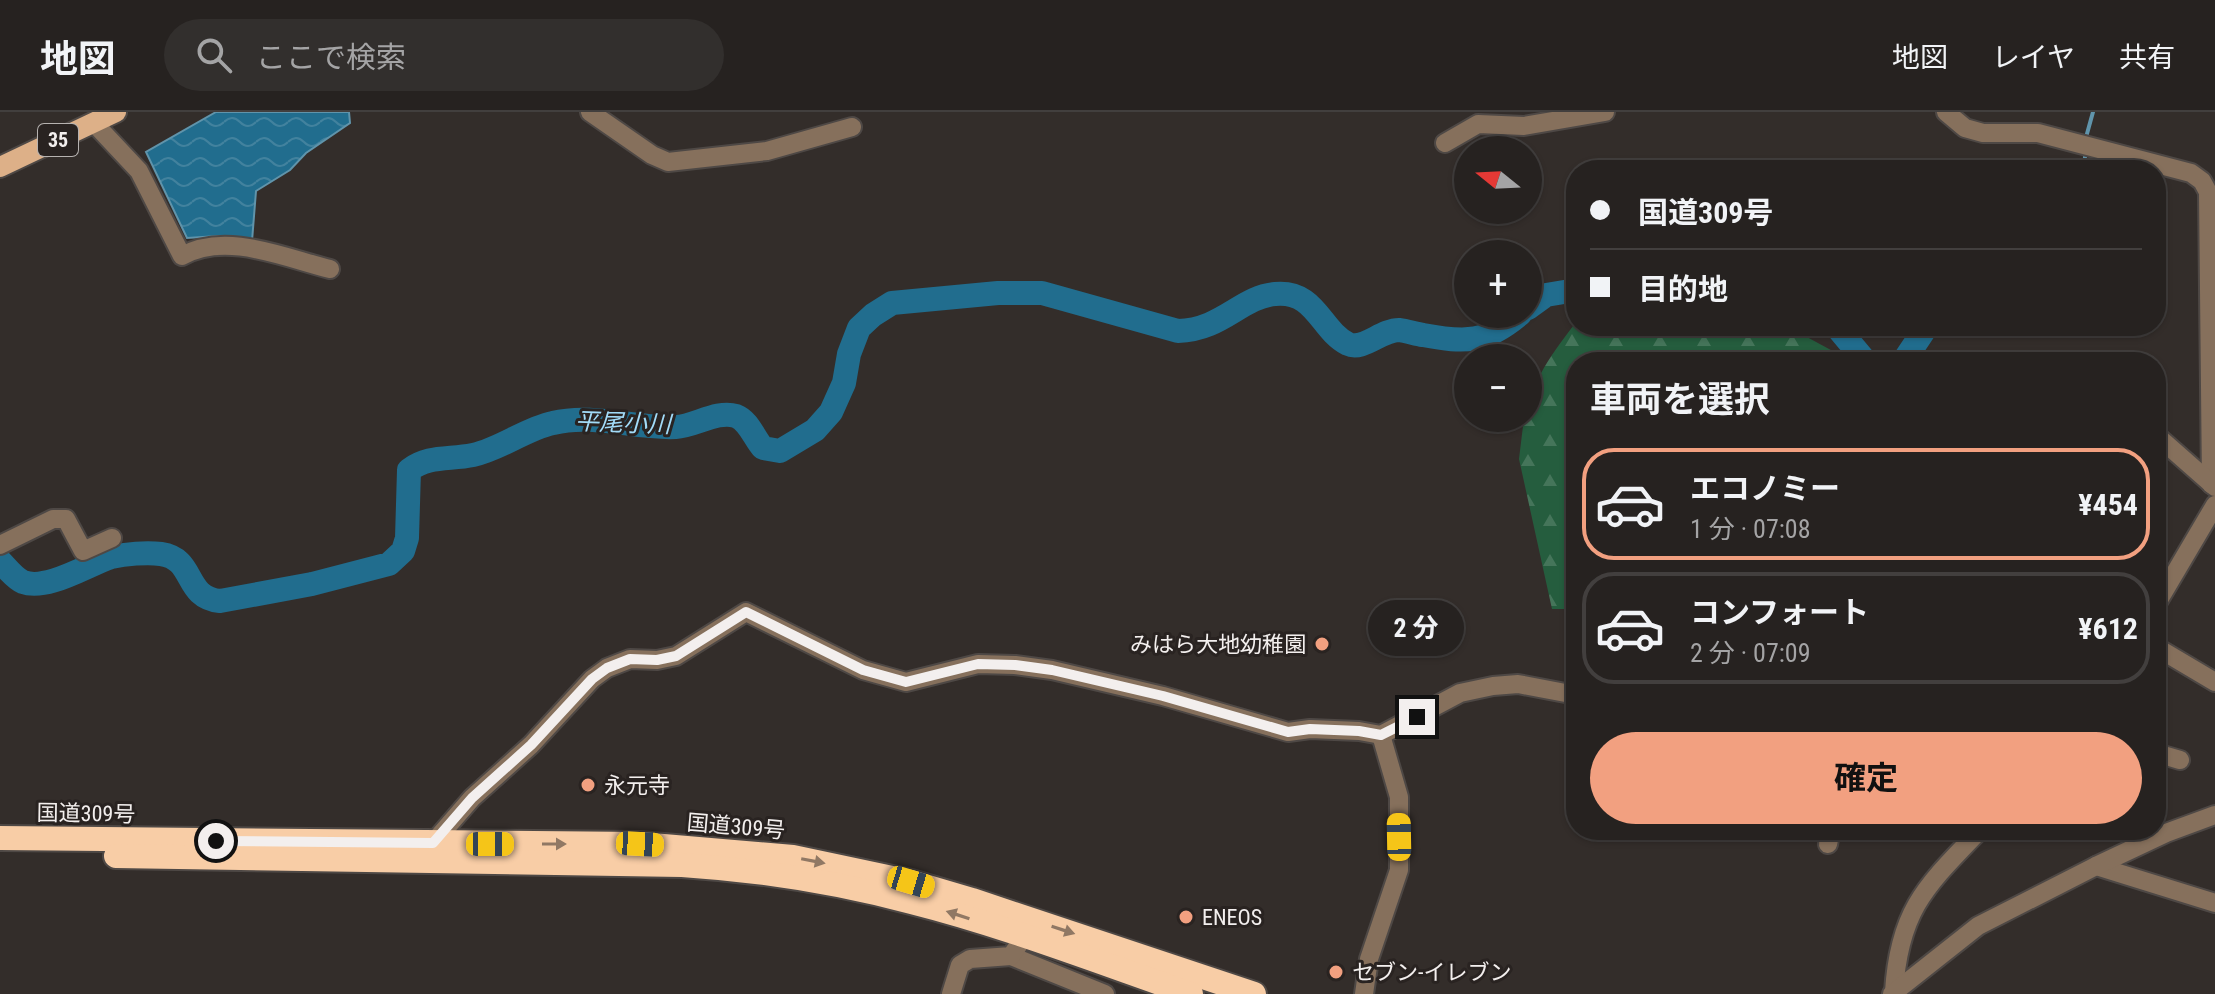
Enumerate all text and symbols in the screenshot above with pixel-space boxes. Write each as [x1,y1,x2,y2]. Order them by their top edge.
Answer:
search box [164,19,724,91]
icon: search [192,33,236,77]
text: 地図 [40,37,116,81]
text: ここで検索 [256,40,406,75]
text: 地図 [1892,41,1948,74]
text: レイヤ [1992,41,2075,74]
text: 共有 [2119,41,2175,74]
road number: 35 [38,124,78,156]
north arrow [1454,136,1542,224]
map controls [1454,136,1542,432]
text: 国道309号 [1638,195,1773,230]
button: + [1454,240,1542,328]
text: 目的地 [1638,272,1728,307]
button: − [1454,344,1542,432]
text: 車両を選択 [1590,379,1770,421]
water label: 平尾小川 [575,407,674,439]
icon: car [1594,468,1666,540]
text: エコノミー [1690,471,1840,506]
text: ¥454 [2078,487,2138,522]
text: 1 分 · 07:08 [1690,514,1810,544]
icon: car [1594,592,1666,664]
text: コンフォート [1690,595,1869,630]
callout: 2 分 [1369,601,1465,657]
text: ¥612 [2078,611,2138,646]
text: 2 分 [1393,613,1439,643]
place label: みはら大地幼稚園 [1130,632,1306,657]
marker: みはら大地幼稚園 [1313,635,1331,653]
text: 2 分 · 07:09 [1690,638,1810,668]
route end [1399,699,1435,735]
button: 確定 [1590,732,2142,824]
place label: 永元寺 [604,773,670,798]
marker: 永元寺 [579,776,597,794]
street label: 国道309号 [36,800,135,827]
street label: 国道309号 [686,810,786,843]
car [1387,813,1411,861]
route start [198,823,234,859]
car [615,831,665,857]
car [466,832,514,856]
one-way arrow [542,838,567,850]
one-way arrow [801,855,826,867]
car [885,864,937,900]
place label: ENEOS [1202,905,1262,930]
marker: ENEOS [1177,908,1195,926]
one-way arrow [945,909,969,921]
one-way arrow [1051,925,1075,937]
place label: セブン-イレブン [1352,960,1511,985]
marker: セブン-イレブン [1327,963,1345,981]

